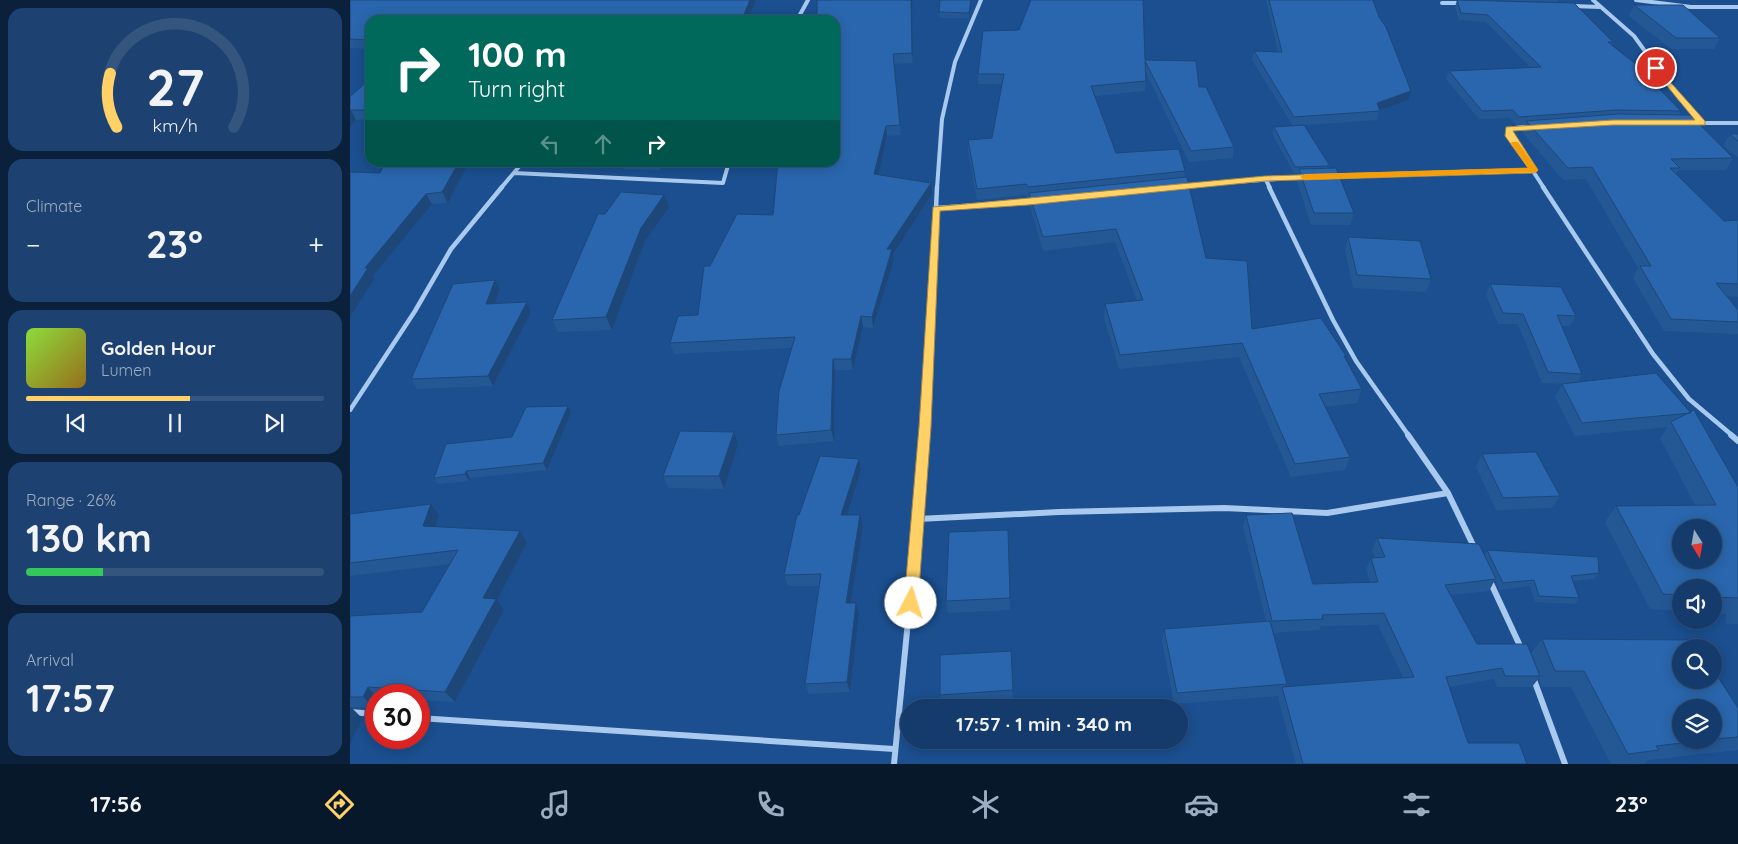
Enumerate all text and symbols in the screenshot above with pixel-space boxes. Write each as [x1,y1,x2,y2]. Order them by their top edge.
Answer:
text: 100 m [468,32,567,76]
icon: right [385,35,450,100]
pin [1635,47,1677,89]
text: 27 [146,54,204,119]
icon: arrive [1642,54,1670,82]
text: Turn right [468,75,565,103]
text: km/h [152,114,198,136]
icon: left [536,130,564,158]
icon: ahead [589,130,617,158]
icon: right [642,130,670,158]
text: Climate [26,196,82,216]
text: 23° [146,220,203,268]
text: − [26,227,41,262]
text: + [308,227,324,262]
text: Golden Hour [101,336,216,360]
text: Lumen [101,360,152,380]
icon: previous [62,409,90,437]
icon: pause [161,409,189,437]
icon: next [260,409,288,437]
text: Range · 26% [26,490,116,510]
text: 130 km [26,514,152,562]
north arrow [1672,519,1722,569]
map controls [1672,519,1722,749]
position arrow [884,576,936,628]
button: sound [1672,579,1722,629]
button: search [1672,639,1722,689]
text: Arrival [26,650,74,670]
text: 17:57 [26,674,115,722]
speed limit sign: 30 [365,684,430,749]
button: layers [1672,699,1722,749]
text: 17:57 · 1 min · 340 m [956,712,1132,736]
icon: directions [322,787,357,822]
icon: music [538,787,573,822]
icon: phone [753,787,788,822]
icon: climate [968,787,1003,822]
icon: car [1184,787,1219,822]
icon: filters [1399,787,1434,822]
text: 17:56 [90,790,142,818]
text: 23° [1615,790,1648,818]

